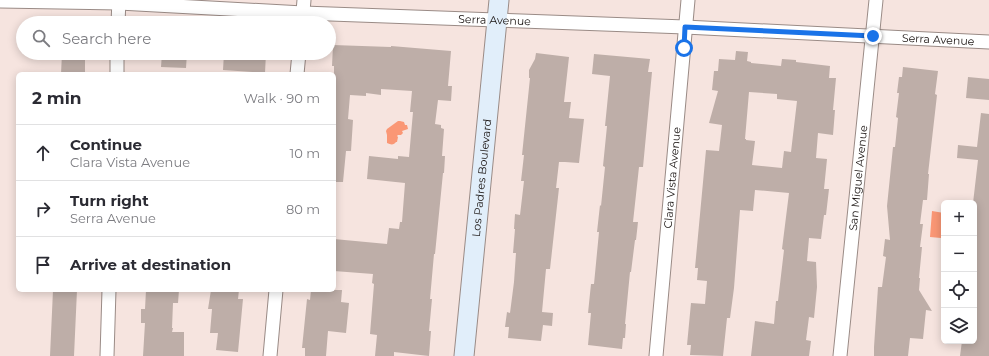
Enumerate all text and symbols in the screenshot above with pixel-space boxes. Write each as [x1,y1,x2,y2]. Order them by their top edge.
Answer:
street label: Serra Avenue [458,12,532,28]
search box [16,16,336,60]
icon: search [30,27,52,49]
route end [864,27,882,45]
text: Search here [62,29,151,48]
street label: Serra Avenue [902,31,975,48]
route start [675,39,693,57]
text: 2 min [32,88,82,108]
text: Walk · 90 m [244,90,320,106]
street label: Los Padres Boulevard [469,118,494,238]
street label: San Miguel Avenue [846,124,870,231]
street label: Clara Vista Avenue [661,126,684,229]
text: Continue [70,135,142,154]
icon: ahead [32,142,54,164]
text: 10 m [290,145,320,161]
text: Clara Vista Avenue [70,154,190,170]
text: Turn right [70,191,149,210]
icon: right [32,198,54,220]
map controls [941,200,977,344]
button: + [941,200,977,236]
text: 80 m [286,201,320,217]
text: Serra Avenue [70,210,156,226]
button: − [941,236,977,272]
icon: arrive [32,254,54,276]
text: Arrive at destination [70,255,231,274]
button: locate [941,272,977,308]
button: layers [941,308,977,344]

